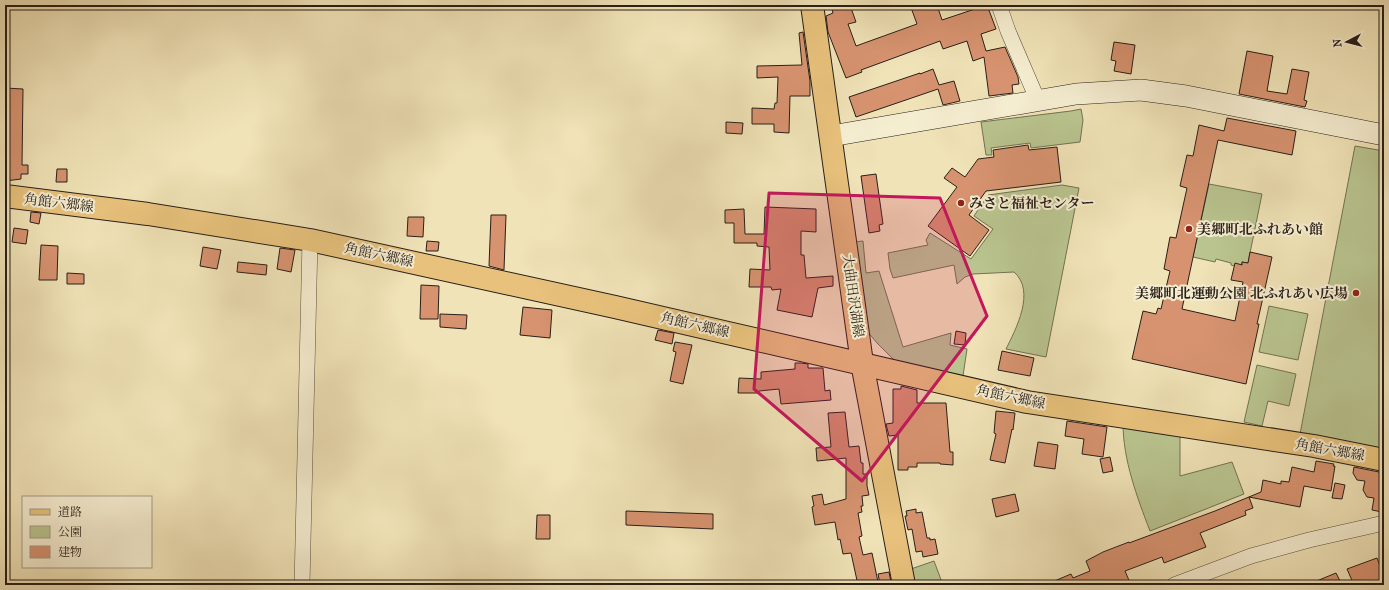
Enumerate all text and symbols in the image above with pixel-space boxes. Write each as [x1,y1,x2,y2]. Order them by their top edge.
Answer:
north arrow [1327,22,1367,62]
text: N [1331,38,1345,48]
street label: 角館六郷線 [23,190,95,216]
place label: みさと福祉センター [969,195,1094,212]
marker: みさと福祉センター [956,198,966,208]
place label: 美郷町北ふれあい館 [1197,221,1323,238]
marker: 美郷町北ふれあい館 [1184,224,1194,234]
street label: 角館六郷線 [343,239,415,271]
street label: 大曲田沢湖線 [839,253,867,339]
place label: 美郷町北運動公園 北ふれあい広場 [1135,285,1348,302]
marker: 美郷町北運動公園 北ふれあい広場 [1351,288,1361,298]
street label: 角館六郷線 [659,309,731,341]
street label: 角館六郷線 [975,381,1047,413]
street label: 角館六郷線 [1294,436,1366,464]
legend [22,496,152,568]
text: 道路 [58,505,82,519]
text: 公園 [58,525,82,539]
text: 建物 [58,545,82,559]

